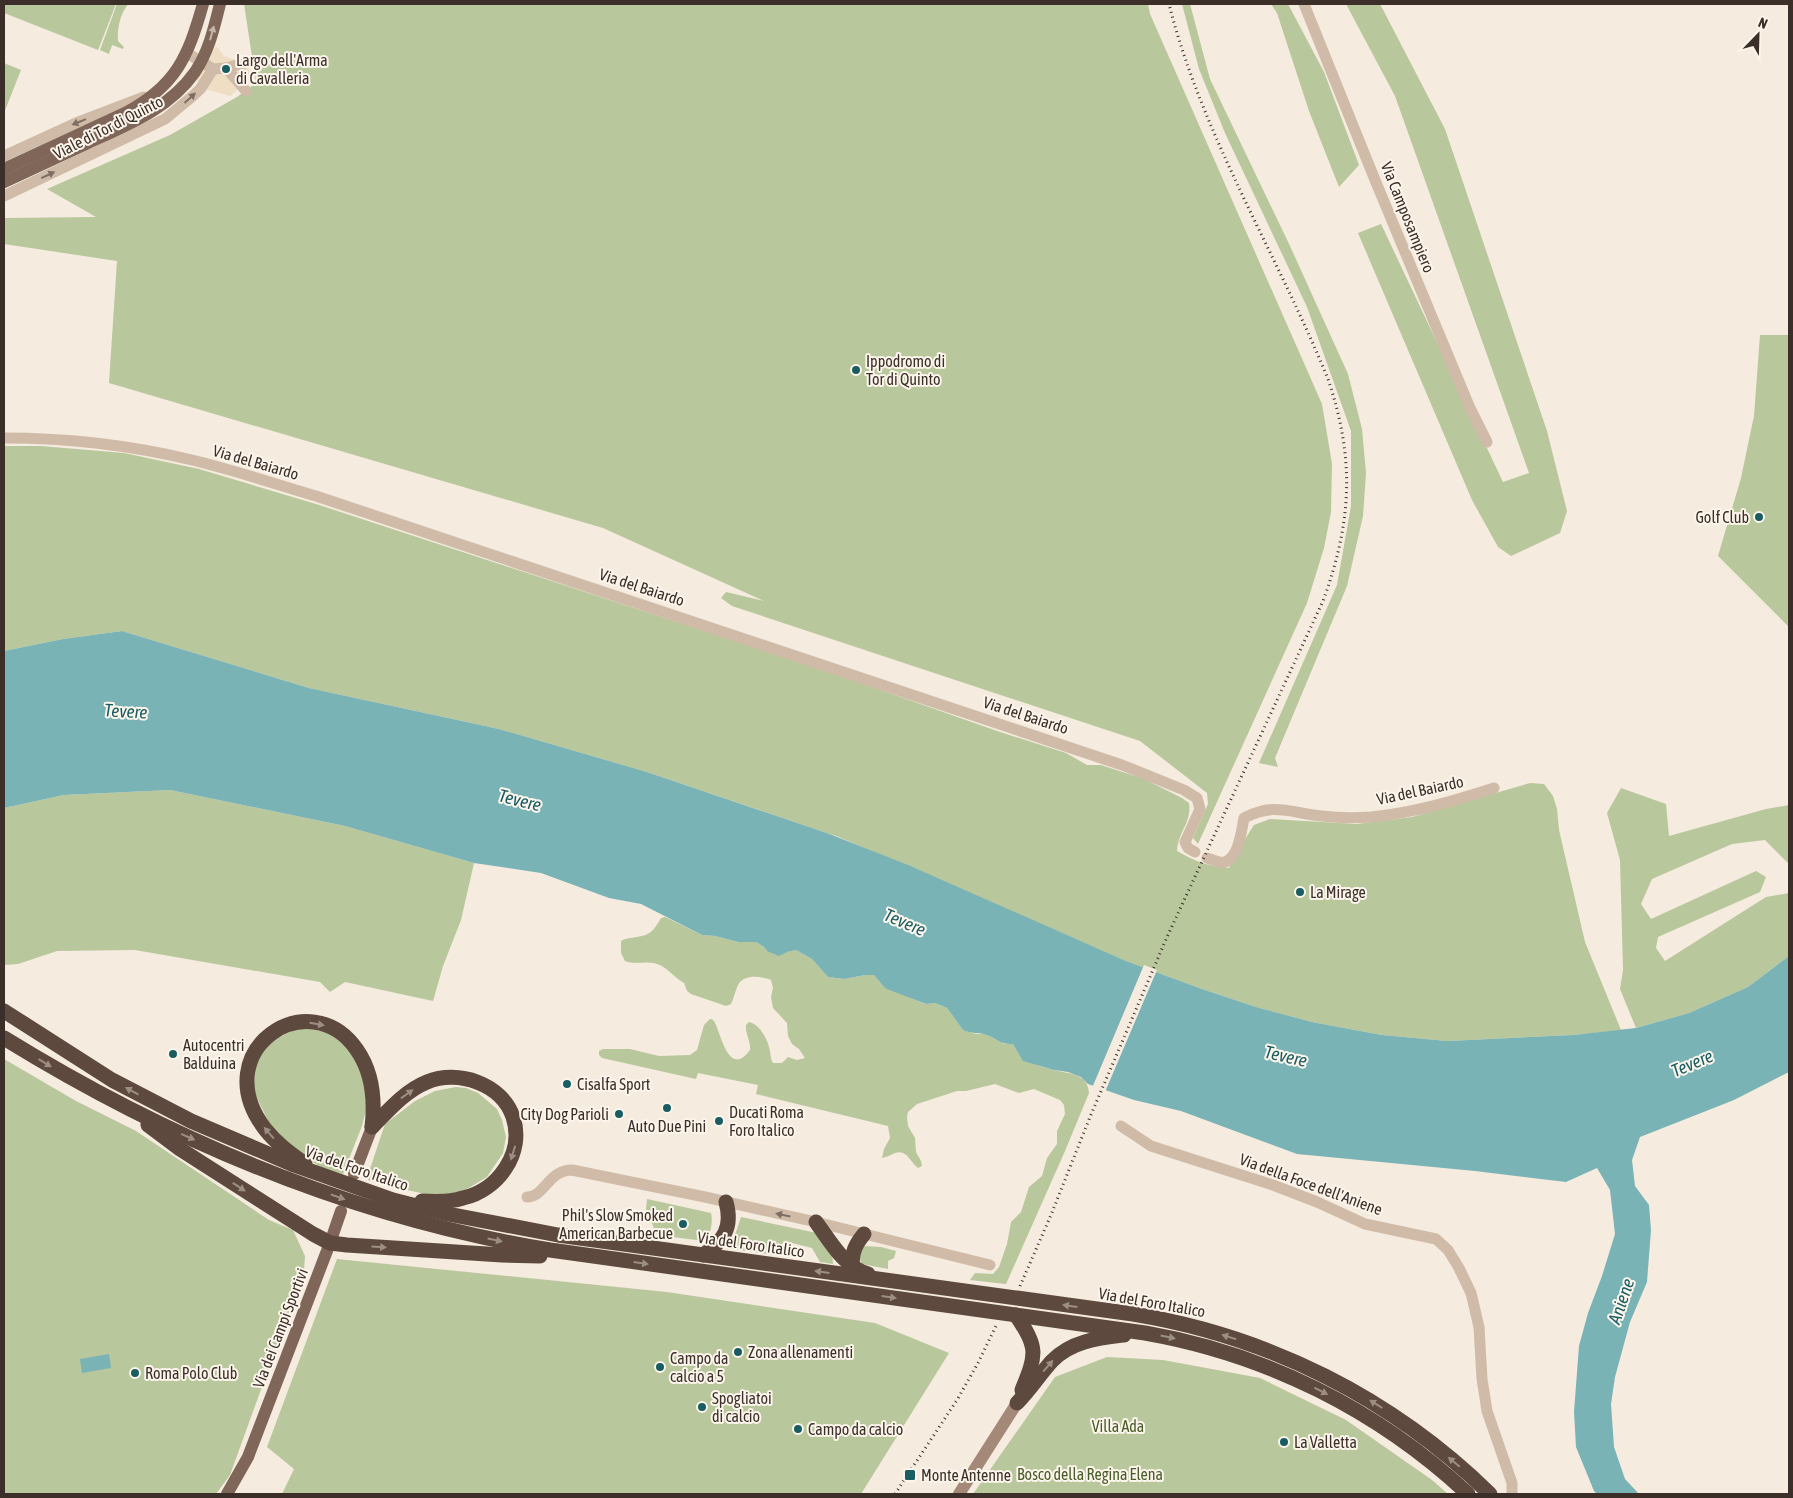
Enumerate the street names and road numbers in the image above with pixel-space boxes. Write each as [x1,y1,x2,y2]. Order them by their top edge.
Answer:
street label: Viale di Tor di Quinto [50,92,166,162]
street label: Via Camposampiero [1377,159,1438,275]
street label: Via del Baiardo [211,441,301,483]
street label: Via del Baiardo [597,565,687,609]
street label: Via del Baiardo [981,693,1071,737]
street label: Via del Baiardo [1375,772,1465,808]
street label: Via del Foro Italico [303,1142,411,1194]
street label: Via della Foce dell'Aniene [1237,1150,1385,1218]
street label: Via del Foro Italico [696,1228,806,1260]
street label: Via dei Campi Sportivi [249,1266,312,1391]
street label: Via del Foro Italico [1097,1284,1207,1320]

